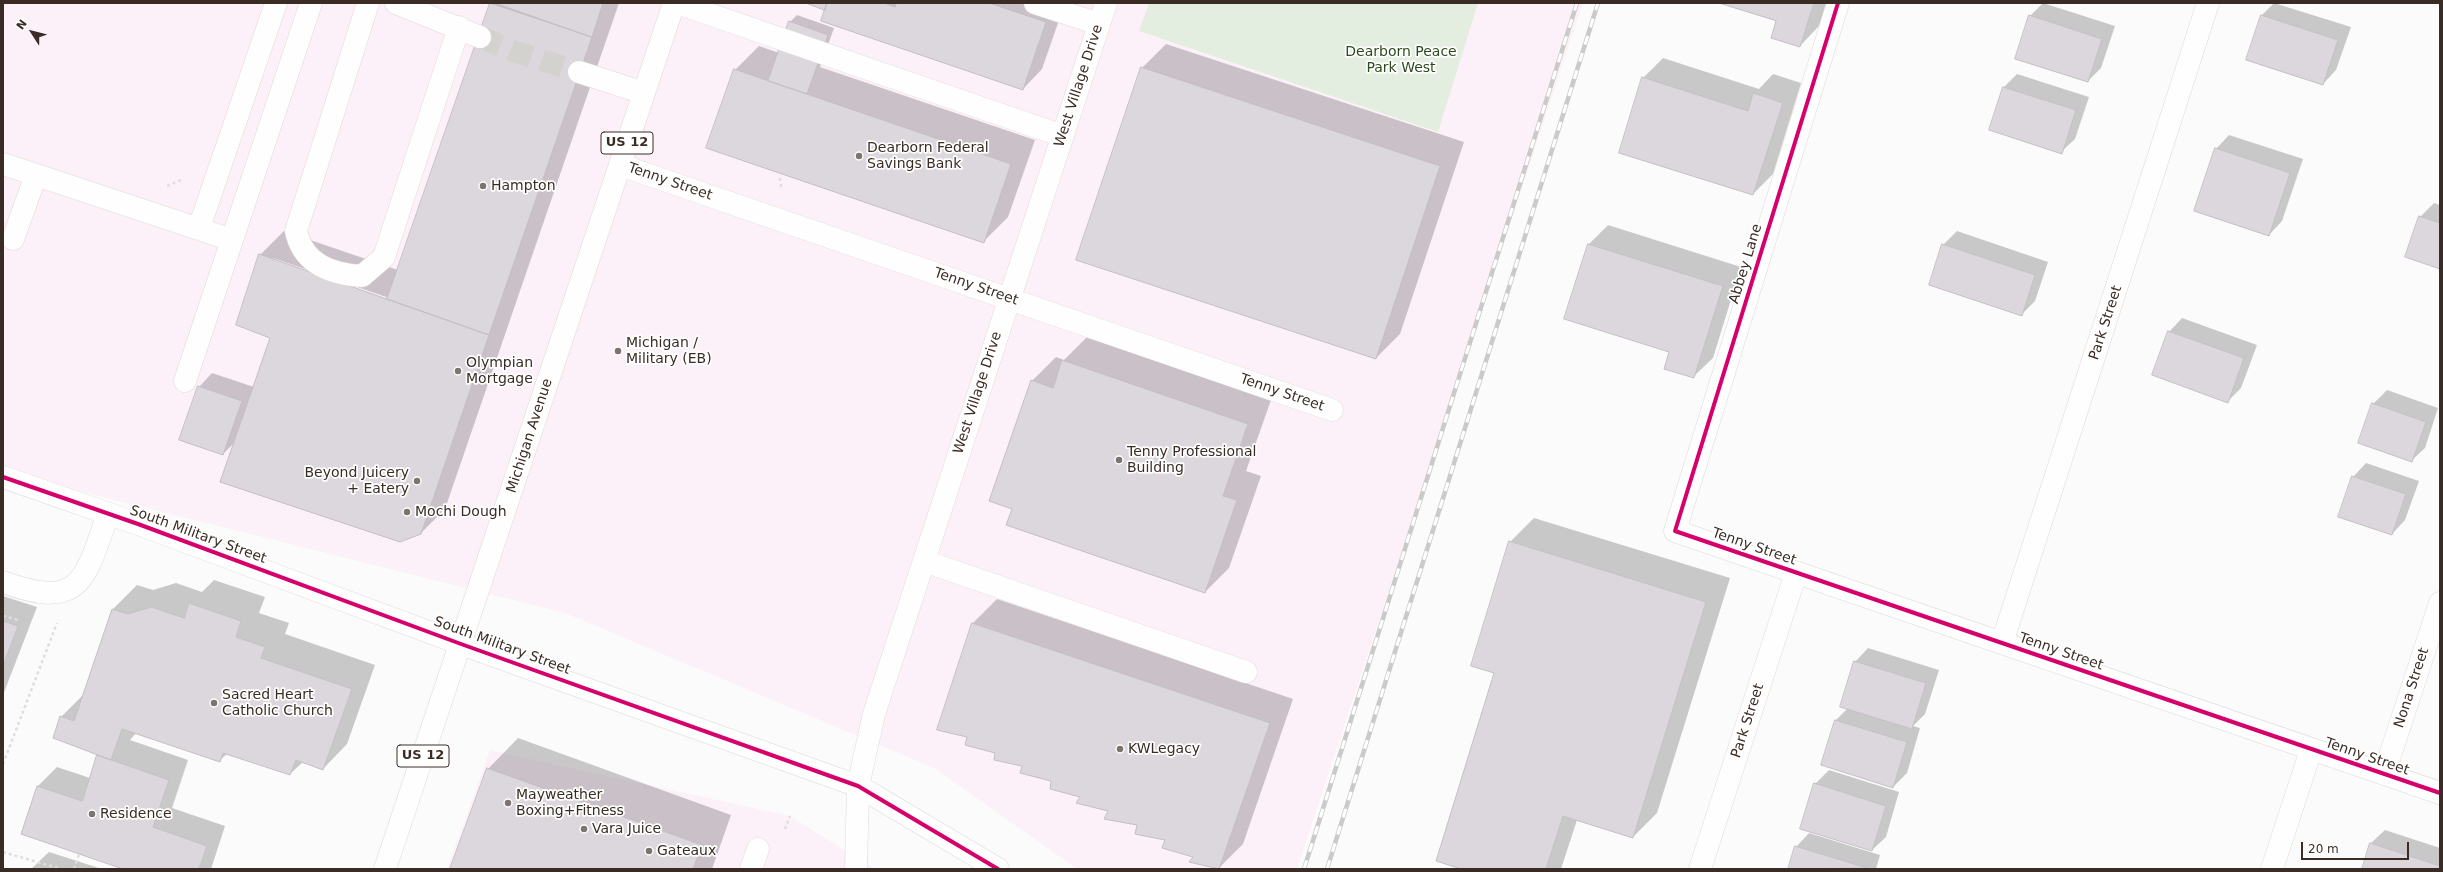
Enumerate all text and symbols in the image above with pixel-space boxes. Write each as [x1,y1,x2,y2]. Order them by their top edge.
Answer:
north arrow [12,12,52,52]
text: N [14,17,30,32]
street label: West Village Drive [1051,23,1107,149]
park label: Dearborn Peace Park West [1345,44,1457,76]
road number: US 12 [601,132,653,154]
place label: Dearborn Federal Savings Bank [867,140,989,172]
marker: Dearborn Federal Savings Bank [854,151,864,161]
street label: Tenny Street [626,160,714,204]
place label: Hampton [491,178,556,194]
marker: Hampton [478,181,488,191]
street label: Abbey Lane [1726,222,1766,306]
street label: Tenny Street [932,265,1020,309]
street label: Park Street [2086,284,2126,362]
street label: West Village Drive [950,330,1006,456]
place label: Michigan / Military (EB) [626,335,712,368]
marker: Michigan / Military (EB) [613,346,623,356]
place label: Olympian Mortgage [466,355,533,388]
marker: Olympian Mortgage [453,366,463,376]
street label: Tenny Street [1238,371,1326,415]
street label: Michigan Avenue [504,377,556,495]
place label: Tenny Professional Building [1127,444,1256,476]
marker: Tenny Professional Building [1114,455,1124,465]
place label: Beyond Juicery + Eatery [304,465,409,498]
marker: Beyond Juicery + Eatery [412,476,422,486]
street label: South Military Street [127,502,269,568]
place label: Mochi Dough [415,504,507,520]
marker: Mochi Dough [402,507,412,517]
street label: Tenny Street [1710,525,1798,569]
street label: South Military Street [431,613,573,679]
street label: Tenny Street [2017,630,2105,674]
street label: Nona Street [2391,646,2433,730]
street label: Park Street [1728,682,1768,760]
place label: Sacred Heart Catholic Church [222,687,333,720]
marker: Sacred Heart Catholic Church [209,698,219,708]
street label: Tenny Street [2323,735,2411,779]
place label: KWLegacy [1128,741,1200,757]
marker: KWLegacy [1115,744,1125,754]
road number: US 12 [397,745,449,767]
place label: Mayweather Boxing+Fitness [516,787,624,820]
marker: Mayweather Boxing+Fitness [503,798,513,808]
place label: Residence [100,806,172,822]
marker: Residence [87,809,97,819]
place label: Vara Juice [592,821,661,837]
marker: Vara Juice [579,824,589,834]
scale bar [2303,834,2411,860]
text: 20 m [2308,842,2339,856]
place label: Gateaux [657,843,716,859]
marker: Gateaux [644,846,654,856]

